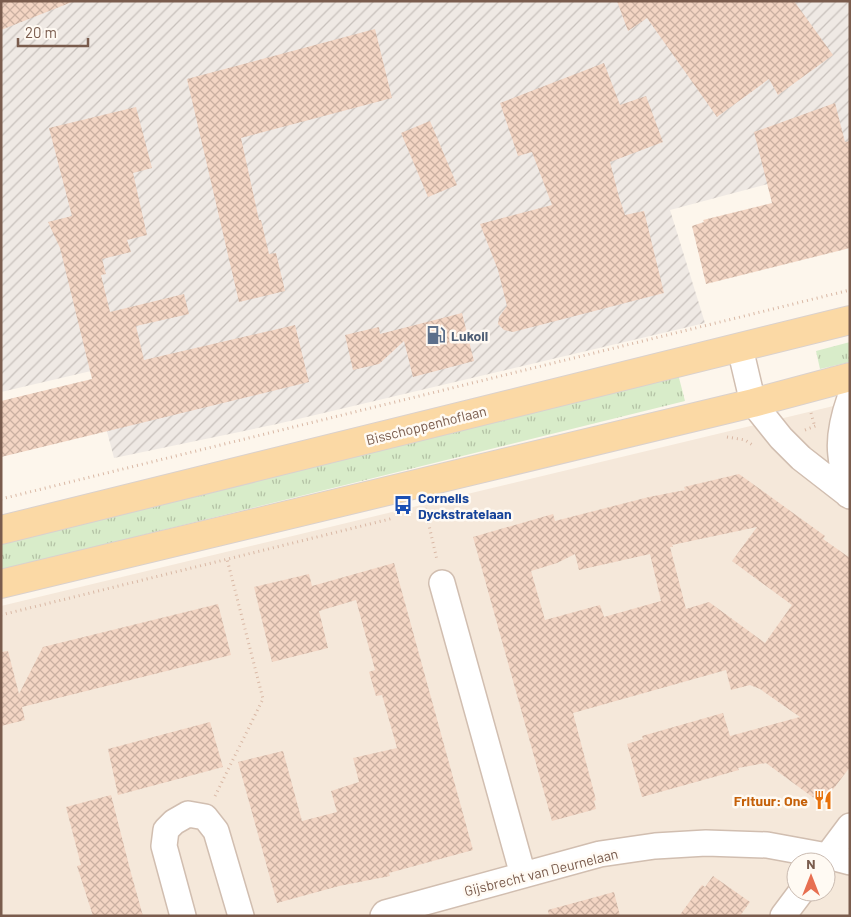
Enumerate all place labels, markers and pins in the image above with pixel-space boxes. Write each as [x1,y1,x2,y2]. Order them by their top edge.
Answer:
fuel station icon: Lukoil [425,324,447,346]
place label: Lukoil [451,327,488,344]
place label: Cornelis Dyckstratelaan [418,489,512,522]
bus stop icon: Cornelis Dyckstratelaan [392,494,414,516]
restaurant icon: Frituur: One [812,789,834,811]
place label: Frituur: One [734,792,808,809]

